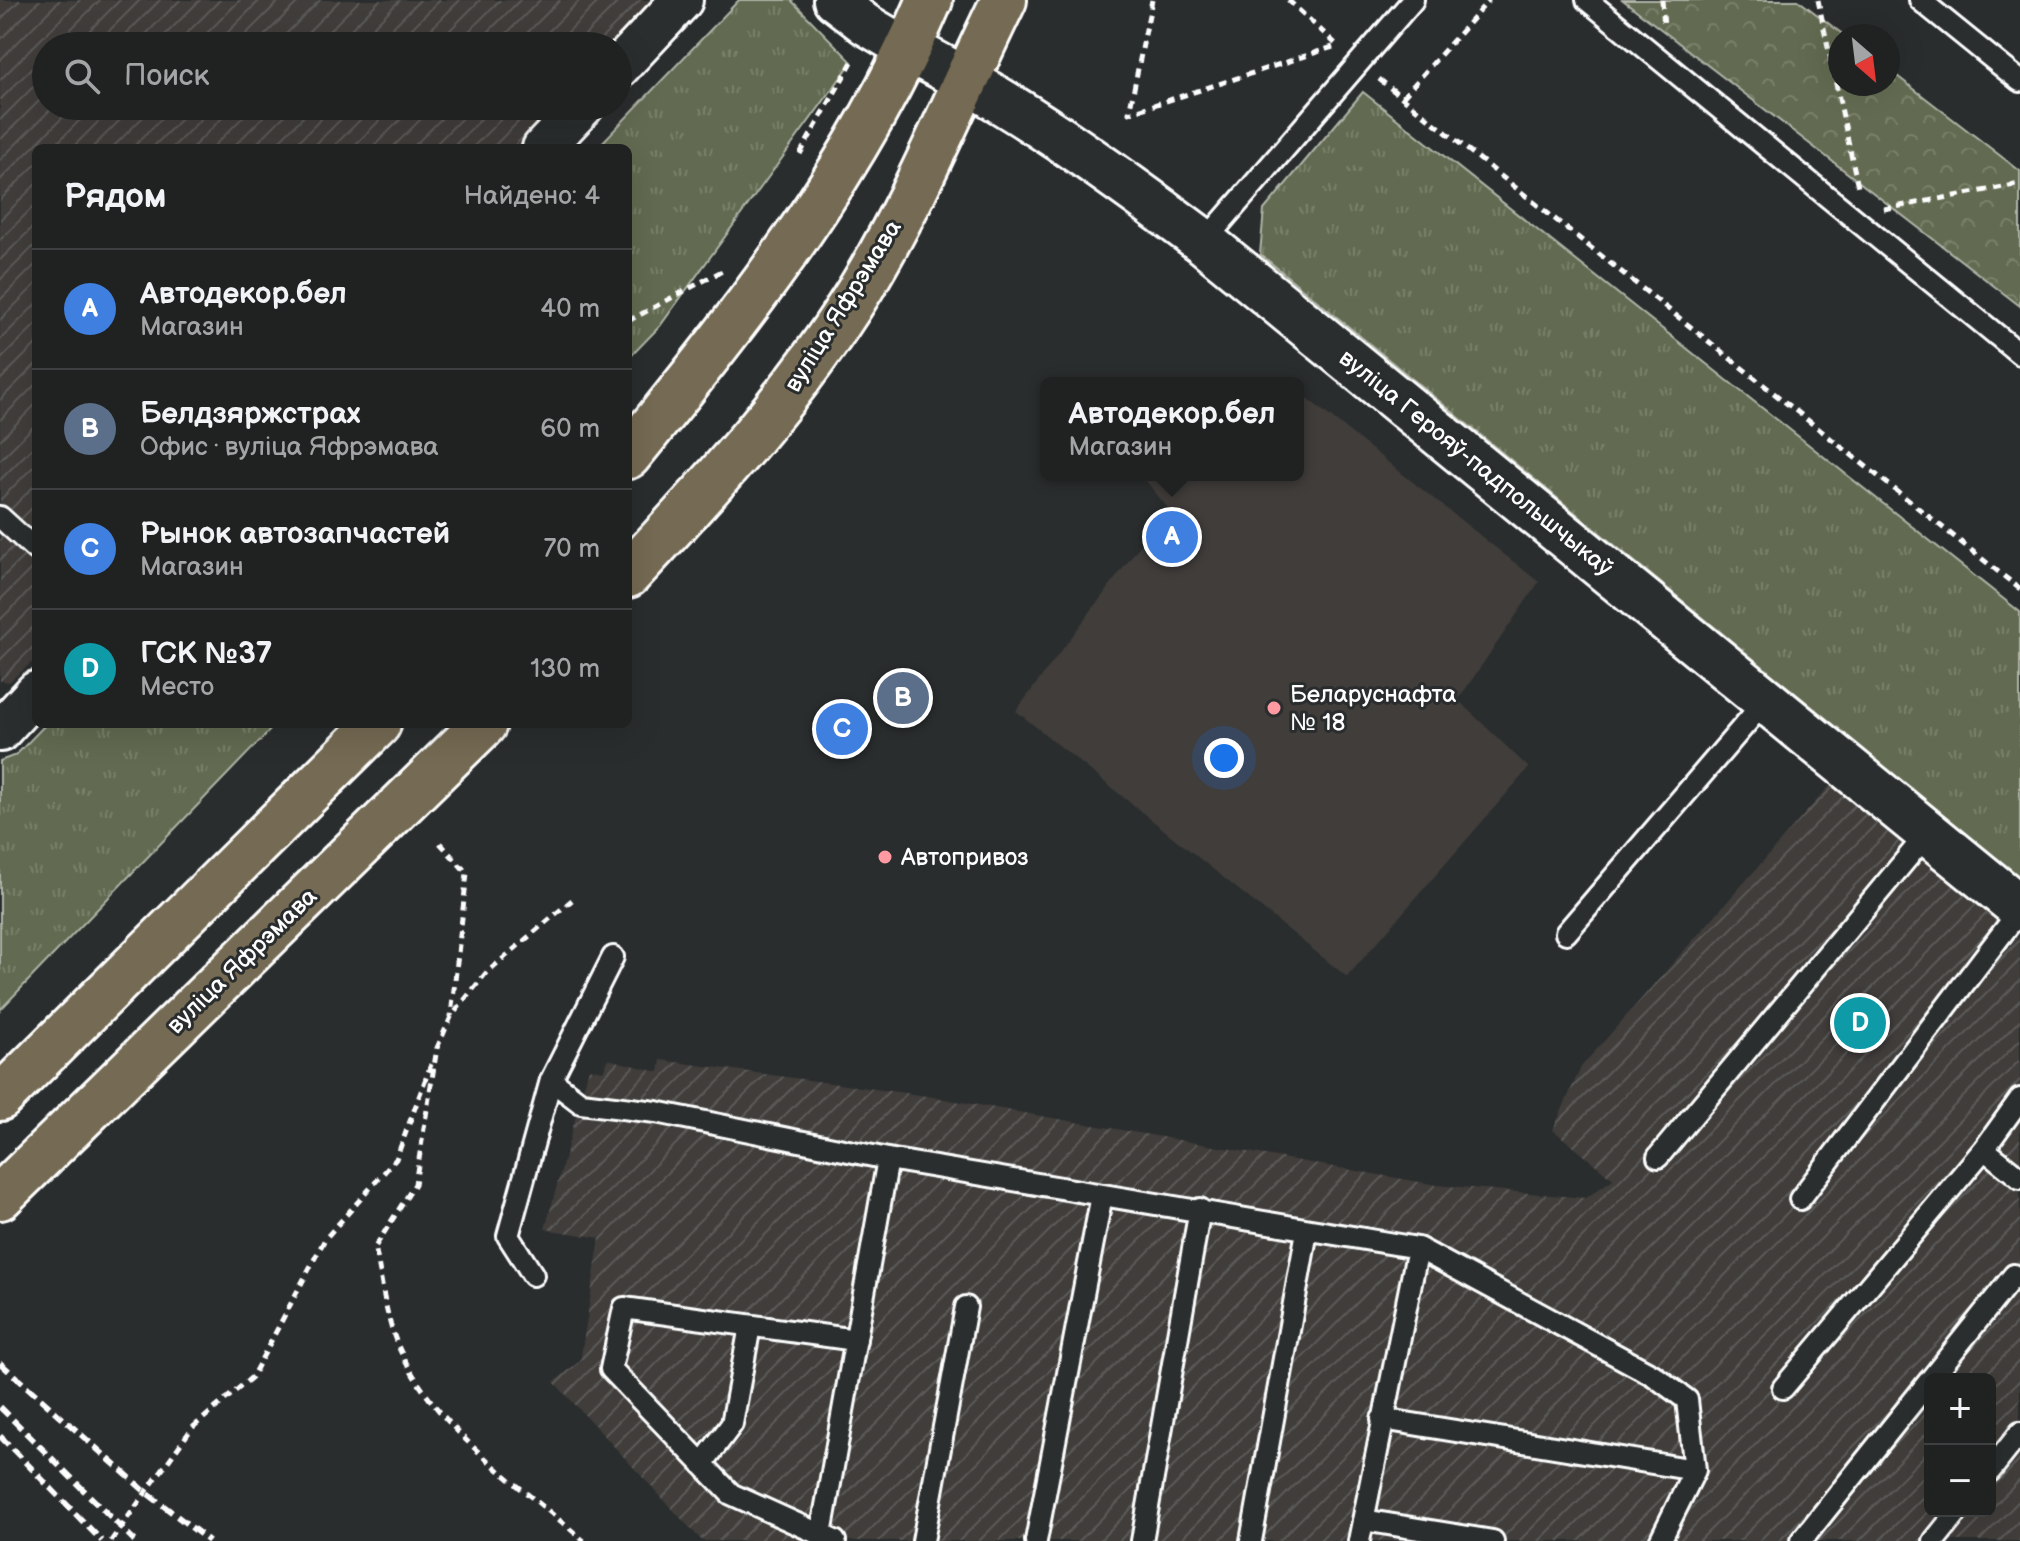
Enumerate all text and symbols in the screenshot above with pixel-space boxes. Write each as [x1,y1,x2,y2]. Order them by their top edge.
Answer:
north arrow [1828,24,1900,96]
search box [32,32,632,120]
icon: search [60,54,104,98]
text: Поиск [124,58,210,94]
text: Рядом [64,176,166,217]
text: Найдено: 4 [464,181,600,212]
street label: вуліца Яфрэмава [778,215,908,397]
text: Автодекор.бел [140,276,347,312]
text: A [82,294,98,325]
text: 40 m [540,294,600,325]
text: Магазин [140,312,244,343]
street label: вуліца Герояў-падпольшчыкаў [1333,343,1619,583]
popup [1040,377,1304,481]
text: Белдзяржстрах [140,396,360,432]
text: Автодекор.бел [1069,396,1275,432]
text: B [81,414,99,445]
text: 60 m [540,414,600,445]
text: Офис · вуліца Яфрэмава [140,432,439,463]
text: Магазин [1069,432,1172,463]
pin: A [1146,507,1198,567]
text: Рынок автозапчастей [140,516,450,552]
text: C [81,534,99,565]
text: 70 m [543,534,600,565]
text: Магазин [140,552,244,583]
text: ГСК №37 [140,636,272,672]
text: D [81,654,99,685]
text: 130 m [530,654,600,685]
pin: B [877,668,929,728]
text: Место [140,672,214,703]
place label: Беларуснафта № 18 [1290,680,1456,737]
pin: C [816,699,868,759]
marker: Беларуснафта № 18 [1265,699,1283,717]
your location [1204,738,1244,778]
place label: Автопривоз [900,843,1029,872]
marker: Автопривоз [876,848,894,866]
street label: вуліца Яфрэмава [161,882,323,1040]
pin: D [1834,993,1886,1053]
map controls [1924,1373,1996,1517]
button: + [1924,1373,1996,1445]
button: − [1924,1445,1996,1517]

